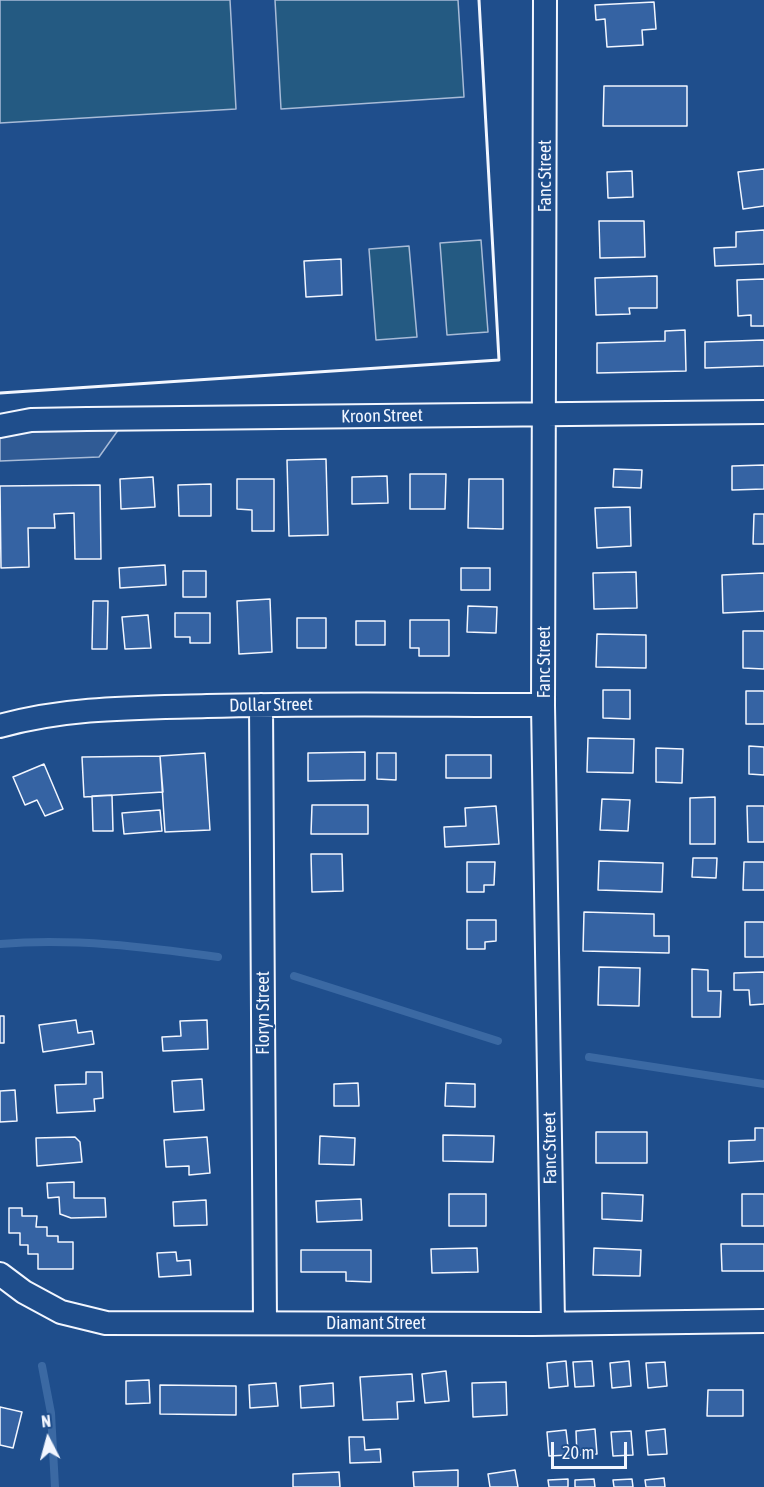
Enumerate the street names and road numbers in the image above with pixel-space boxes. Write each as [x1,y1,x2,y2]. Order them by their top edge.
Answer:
street label: Fanc Street [534,140,556,212]
street label: Kroon Street [341,404,423,428]
street label: Fanc Street [533,626,555,698]
street label: Dollar Street [229,693,313,717]
street label: Floryn Street [252,971,274,1055]
street label: Fanc Street [539,1112,561,1184]
street label: Diamant Street [326,1312,426,1334]

